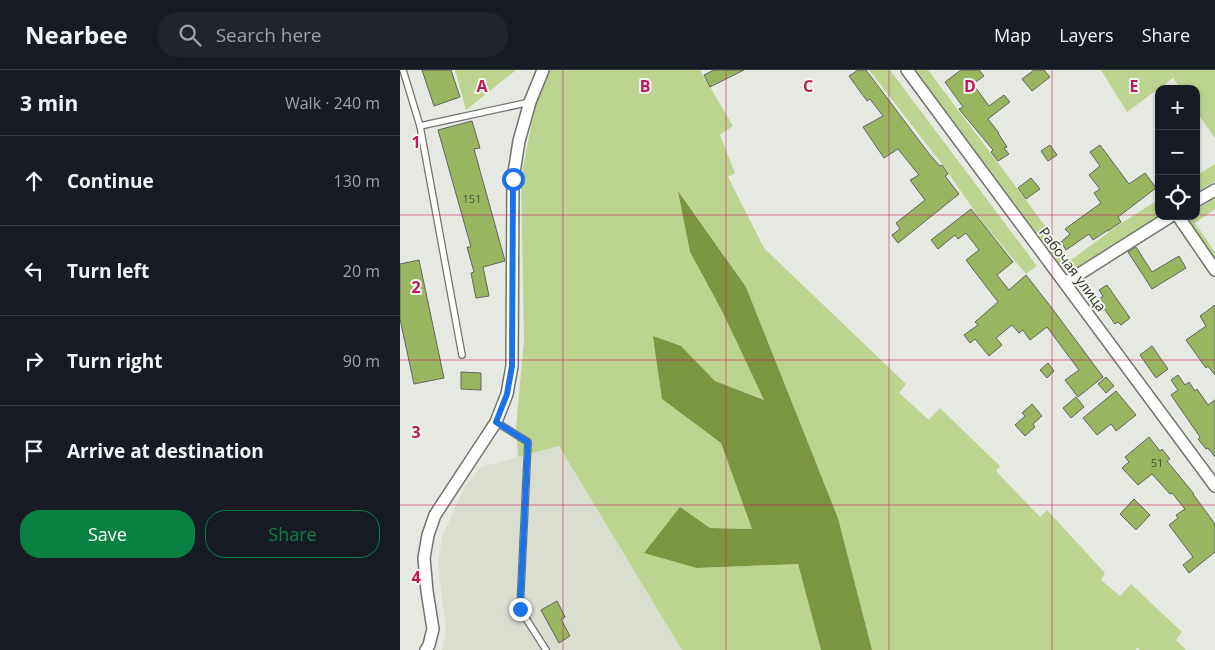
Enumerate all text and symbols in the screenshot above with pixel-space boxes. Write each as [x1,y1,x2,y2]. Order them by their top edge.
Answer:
search box [158,12,508,57]
text: Nearbee [25,18,128,51]
icon: search [176,21,204,49]
text: Search here [216,22,322,48]
text: Map [994,23,1031,47]
text: Layers [1059,23,1114,47]
text: Share [1142,23,1190,47]
text: A [476,75,488,97]
text: B [640,75,650,97]
text: C [803,75,813,97]
text: D [964,75,976,97]
text: E [1130,75,1139,97]
map controls [1155,85,1200,220]
button: + [1155,85,1200,130]
text: 3 min [20,89,78,117]
text: Walk · 240 m [285,92,380,114]
button: − [1155,130,1200,175]
text: 1 [411,131,421,153]
icon: ahead [20,167,48,195]
text: Continue [67,168,154,194]
route start [502,168,525,191]
text: 130 m [334,170,380,192]
button: locate [1155,175,1200,220]
house number: 151 [463,191,481,206]
street label: Рабочая улица [1035,223,1111,315]
icon: left [20,257,48,285]
text: Turn left [67,258,149,284]
text: 20 m [343,260,380,282]
text: 2 [411,276,421,298]
icon: right [20,347,48,375]
text: Turn right [67,348,162,374]
text: 90 m [343,350,380,372]
text: 3 [411,421,421,443]
icon: arrive [20,437,48,465]
text: Arrive at destination [67,438,264,464]
house number: 51 [1151,455,1163,470]
button: Save [20,510,195,558]
button: Share [205,510,380,558]
text: 4 [411,566,421,588]
route end [509,598,532,621]

